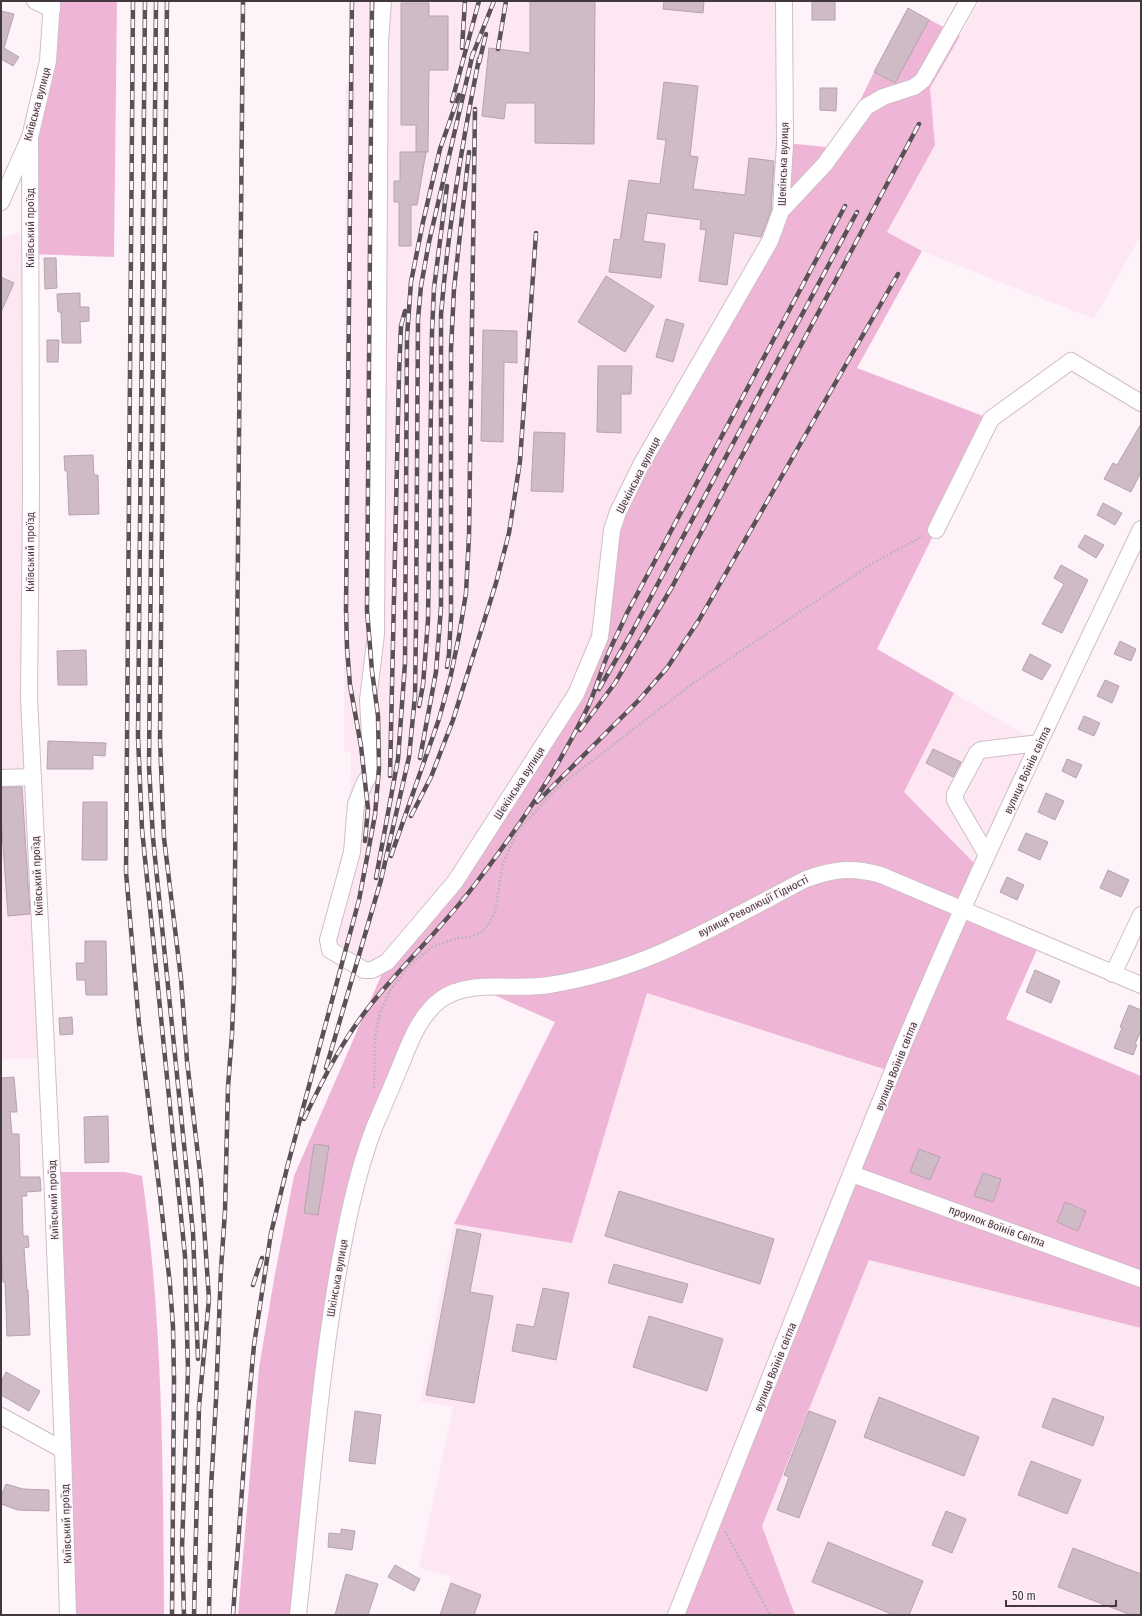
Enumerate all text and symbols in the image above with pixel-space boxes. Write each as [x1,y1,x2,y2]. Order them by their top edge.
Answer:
street label: Київська вулиця [21,66,54,142]
street label: Шекінська вулиця [776,122,791,206]
street label: Київський проїзд [24,188,37,268]
street label: Шекінська вулиця [614,435,663,516]
street label: Київський проїзд [24,512,37,592]
street label: вулиця Воїнів світла [1001,724,1053,816]
street label: Шекінська вулиця [491,744,548,822]
street label: Київський проїзд [29,835,46,916]
street label: вулиця Революції Гідності [696,873,811,940]
street label: вулиця Воїнів світла [873,1020,920,1113]
street label: Київський проїзд [46,1159,61,1240]
street label: проулок Воїнів Світла [947,1203,1047,1250]
street label: Шкінська вулиця [324,1238,351,1318]
street label: вулиця Воїнів світла [752,1321,799,1414]
street label: Київський проїзд [59,1483,74,1564]
scale bar [1006,1582,1116,1608]
text: 50 m [1012,1589,1036,1603]

